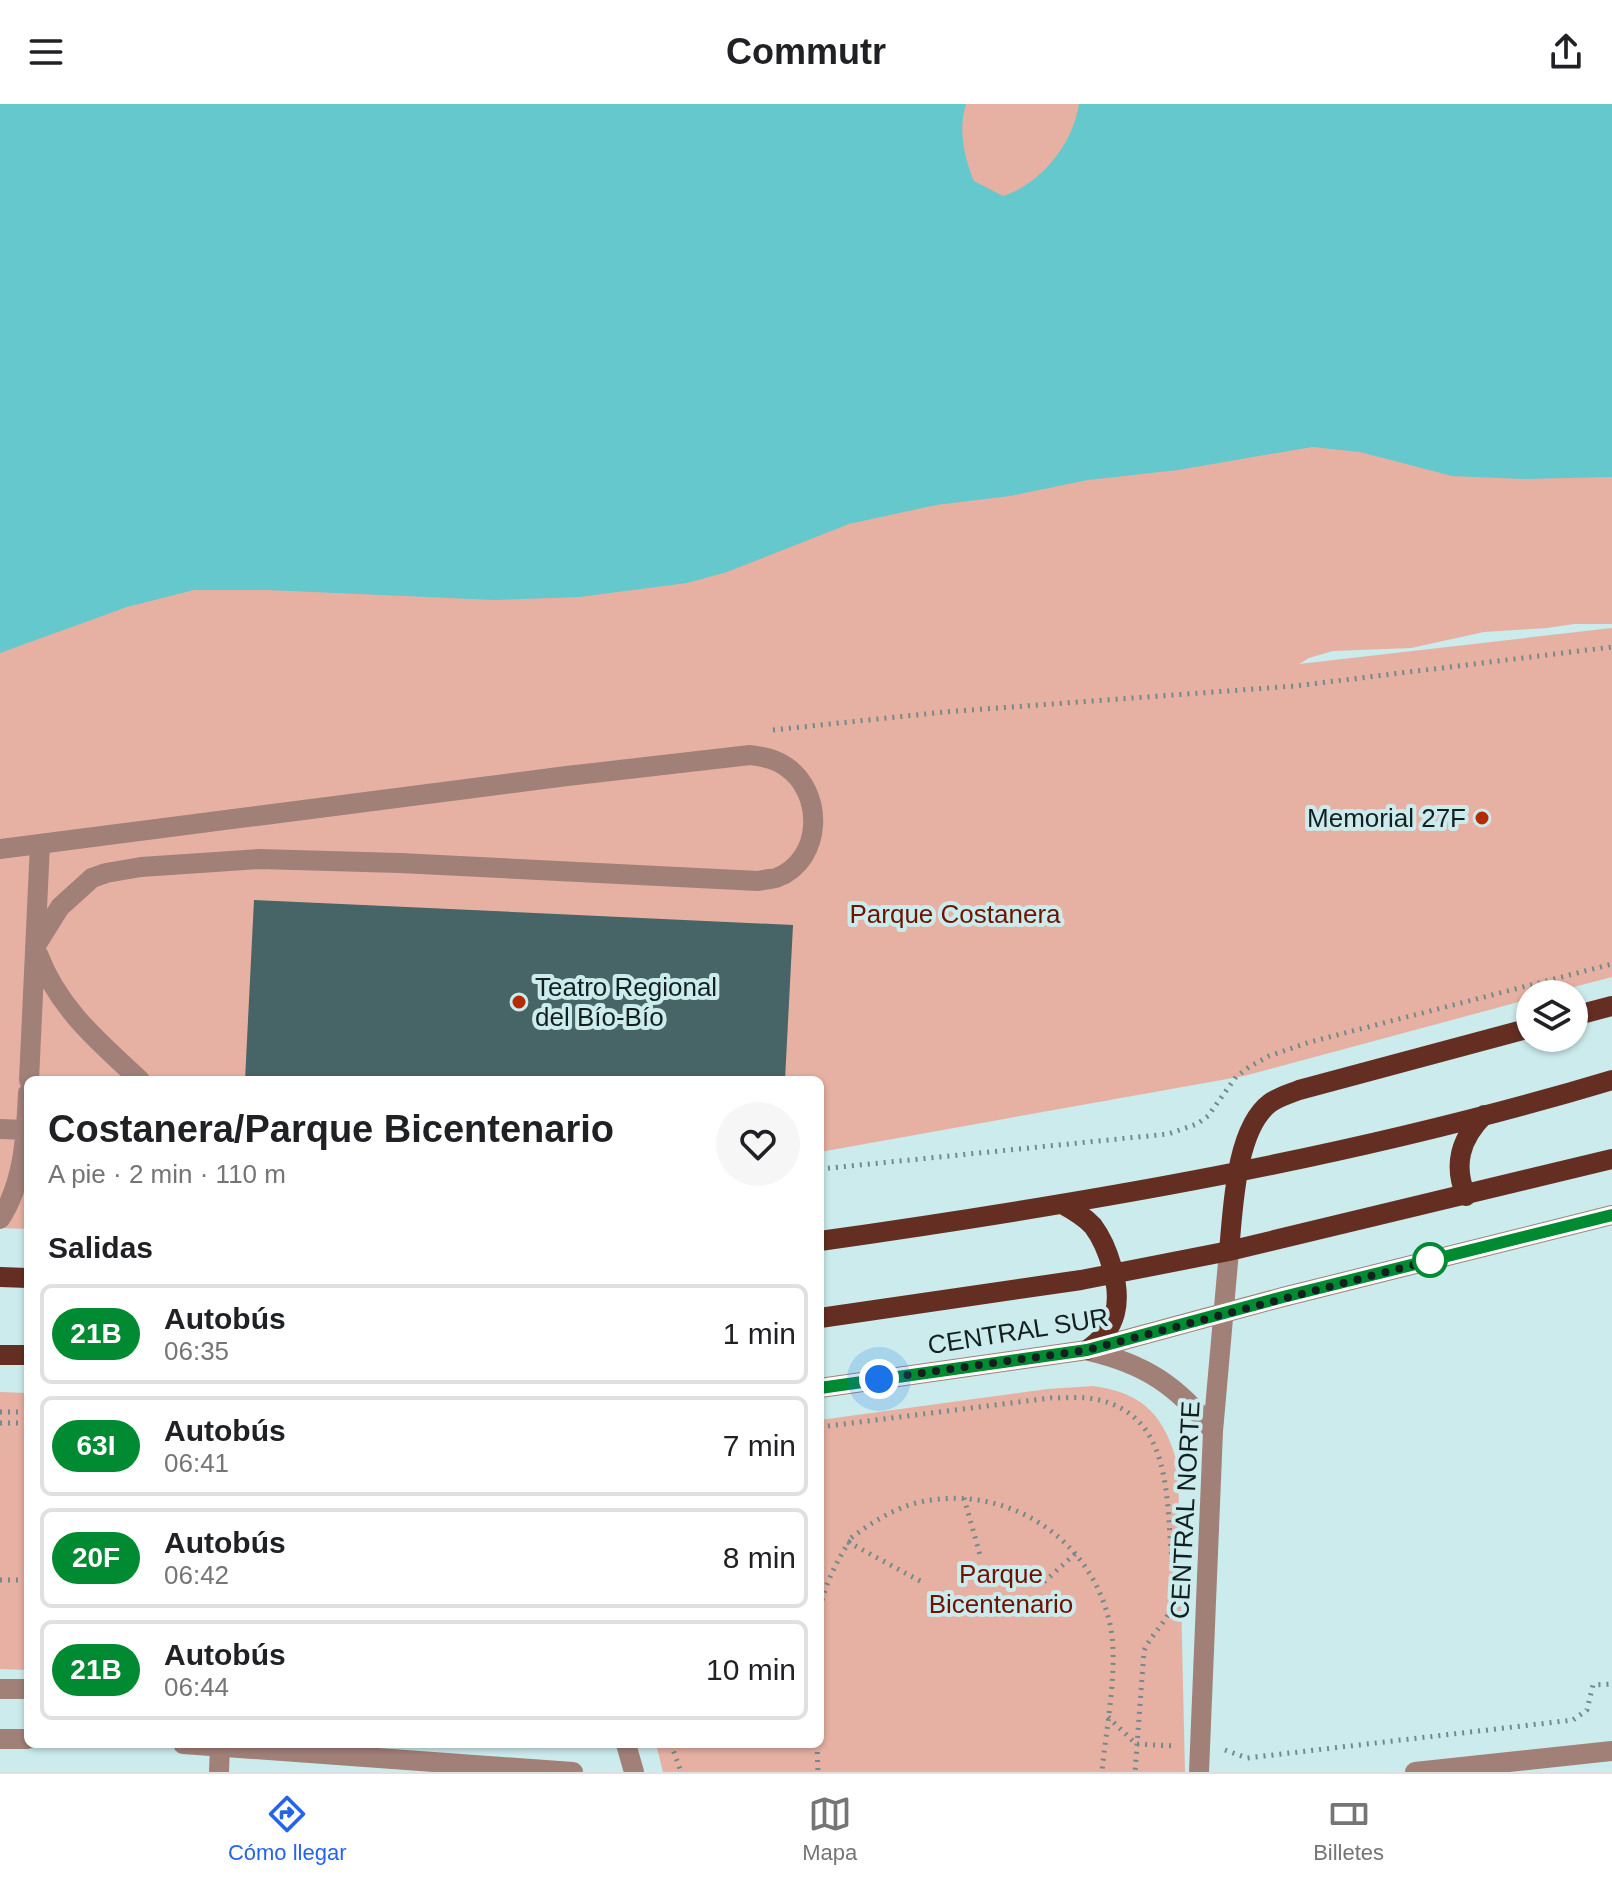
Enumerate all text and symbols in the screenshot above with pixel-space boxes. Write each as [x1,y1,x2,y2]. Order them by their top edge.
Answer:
icon: menu [24,30,68,74]
icon: share [1544,30,1588,74]
text: Commutr [726,31,886,72]
place label: Memorial 27F [1307,803,1466,833]
marker: Memorial 27F [1473,809,1491,827]
park label: Parque Costanera [849,899,1061,929]
place label: Teatro Regional del Bío-Bío [535,972,717,1032]
map controls [1516,980,1588,1052]
button: layers [1516,980,1588,1052]
marker: Teatro Regional del Bío-Bío [510,993,528,1011]
button: heart [716,1102,800,1186]
text: Costanera/Parque Bicentenario [48,1108,614,1150]
text: A pie · 2 min · 110 m [48,1159,286,1189]
text: Salidas [48,1231,153,1264]
unlabelled marker [1413,1243,1447,1277]
text: Autobús [164,1302,286,1335]
street label: CENTRAL SUR [926,1302,1110,1360]
text: 1 min [723,1317,796,1350]
text: 21B [70,1318,122,1349]
text: 06:35 [164,1336,229,1366]
your location [859,1359,899,1399]
street label: CENTRAL NORTE [1164,1400,1206,1620]
text: Autobús [164,1414,286,1447]
text: 7 min [723,1429,796,1462]
text: 63I [77,1430,115,1461]
text: 06:41 [164,1448,229,1478]
text: Autobús [164,1526,286,1559]
text: 8 min [723,1541,796,1574]
text: 20F [72,1542,120,1573]
park label: Parque Bicentenario [929,1559,1073,1619]
text: 06:42 [164,1560,229,1590]
text: Autobús [164,1638,286,1671]
text: 10 min [706,1653,796,1686]
text: 21B [70,1654,122,1685]
text: 06:44 [164,1672,229,1702]
tab: Cómo llegar [228,1792,347,1866]
tab: Mapa [802,1792,857,1866]
tab: Billetes [1313,1792,1384,1866]

